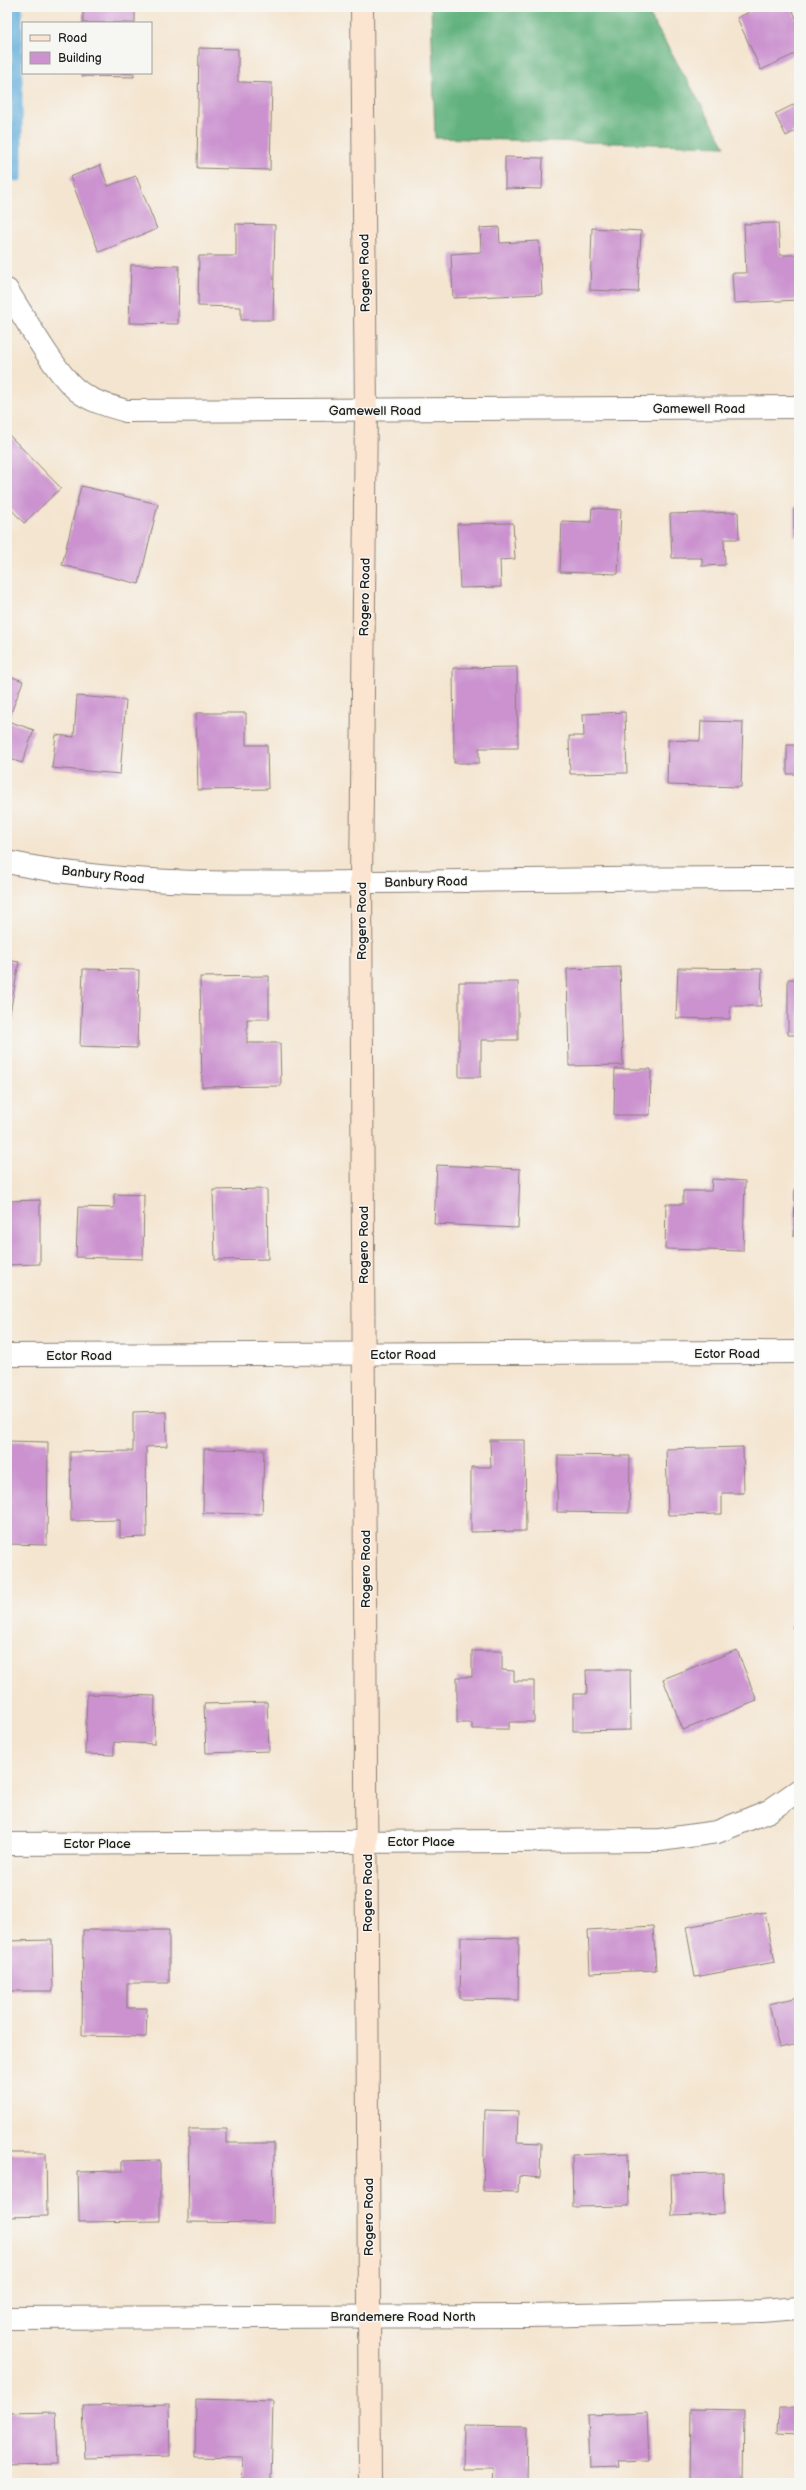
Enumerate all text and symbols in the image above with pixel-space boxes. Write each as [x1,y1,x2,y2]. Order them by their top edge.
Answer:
legend [22,22,152,74]
text: Road [58,31,87,46]
text: Building [58,51,102,66]
street label: Rogero Road [356,234,374,312]
street label: Gamewell Road [653,401,745,417]
street label: Gamewell Road [329,403,421,419]
street label: Rogero Road [356,558,374,636]
street label: Banbury Road [61,863,145,887]
street label: Banbury Road [384,873,468,891]
street label: Rogero Road [354,882,370,960]
street label: Rogero Road [356,1206,372,1284]
street label: Ector Road [694,1346,760,1362]
street label: Ector Road [370,1347,436,1363]
street label: Ector Road [46,1348,112,1364]
street label: Rogero Road [358,1530,374,1608]
street label: Ector Place [387,1834,455,1850]
street label: Ector Place [63,1836,131,1852]
street label: Rogero Road [360,1854,376,1932]
street label: Rogero Road [361,2178,377,2256]
street label: Brandemere Road North [330,2309,476,2325]

